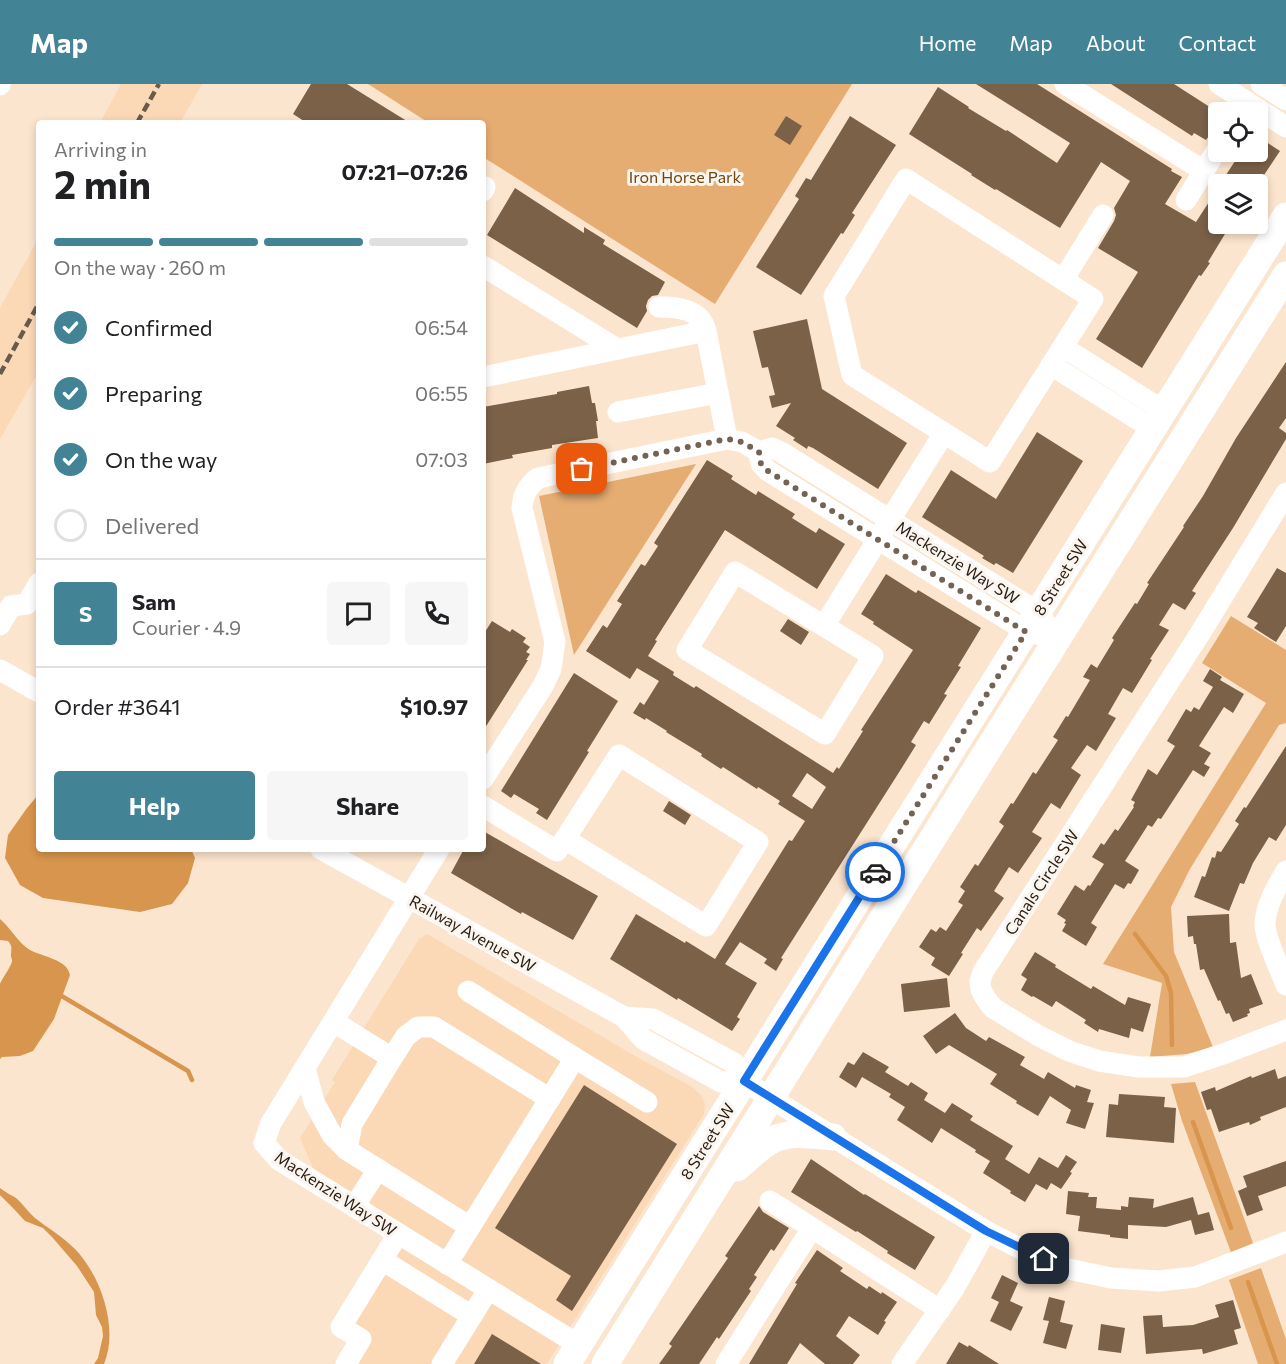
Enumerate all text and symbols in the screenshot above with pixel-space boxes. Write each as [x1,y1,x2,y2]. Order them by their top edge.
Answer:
text: Map [30,25,88,59]
text: Home [919,30,976,55]
text: Map [1009,30,1053,55]
text: About [1086,30,1145,55]
text: Contact [1178,30,1256,55]
map controls [1208,102,1268,234]
button: locate [1208,102,1268,162]
text: Arriving in [54,137,147,161]
text: 07:21–07:26 [341,158,468,185]
text: 2 min [54,159,151,207]
park label: Iron Horse Park [629,167,741,186]
button: layers [1208,174,1268,234]
text: On the way · 260 m [54,255,226,279]
icon: check [54,311,87,344]
text: Confirmed [105,314,212,341]
text: 06:54 [415,315,468,339]
icon: check [54,377,87,410]
text: Preparing [105,380,202,407]
text: 06:55 [415,381,468,405]
icon: check [54,443,87,476]
pin [556,443,607,494]
text: On the way [105,446,217,473]
text: 07:03 [415,447,468,471]
icon: bag [565,452,598,485]
text: Delivered [105,512,199,539]
street label: Mackenzie Way SW [893,516,1023,608]
street label: 8 Street SW [1029,535,1091,619]
button: chat [327,582,390,645]
button: phone [405,582,468,645]
text: Sam [132,588,176,615]
text: S [79,600,92,627]
text: Courier · 4.9 [132,615,241,639]
text: Order #3641 [54,693,181,720]
text: $10.97 [400,693,468,720]
button: Help [54,771,255,840]
button: Share [267,771,468,840]
street label: Canals Circle SW [1000,826,1082,938]
courier [845,842,905,902]
icon: car [859,856,892,889]
street label: Railway Avenue SW [407,890,539,976]
street label: 8 Street SW [676,1099,738,1183]
street label: Mackenzie Way SW [272,1147,400,1239]
pin [1018,1233,1069,1284]
icon: home [1027,1242,1060,1275]

